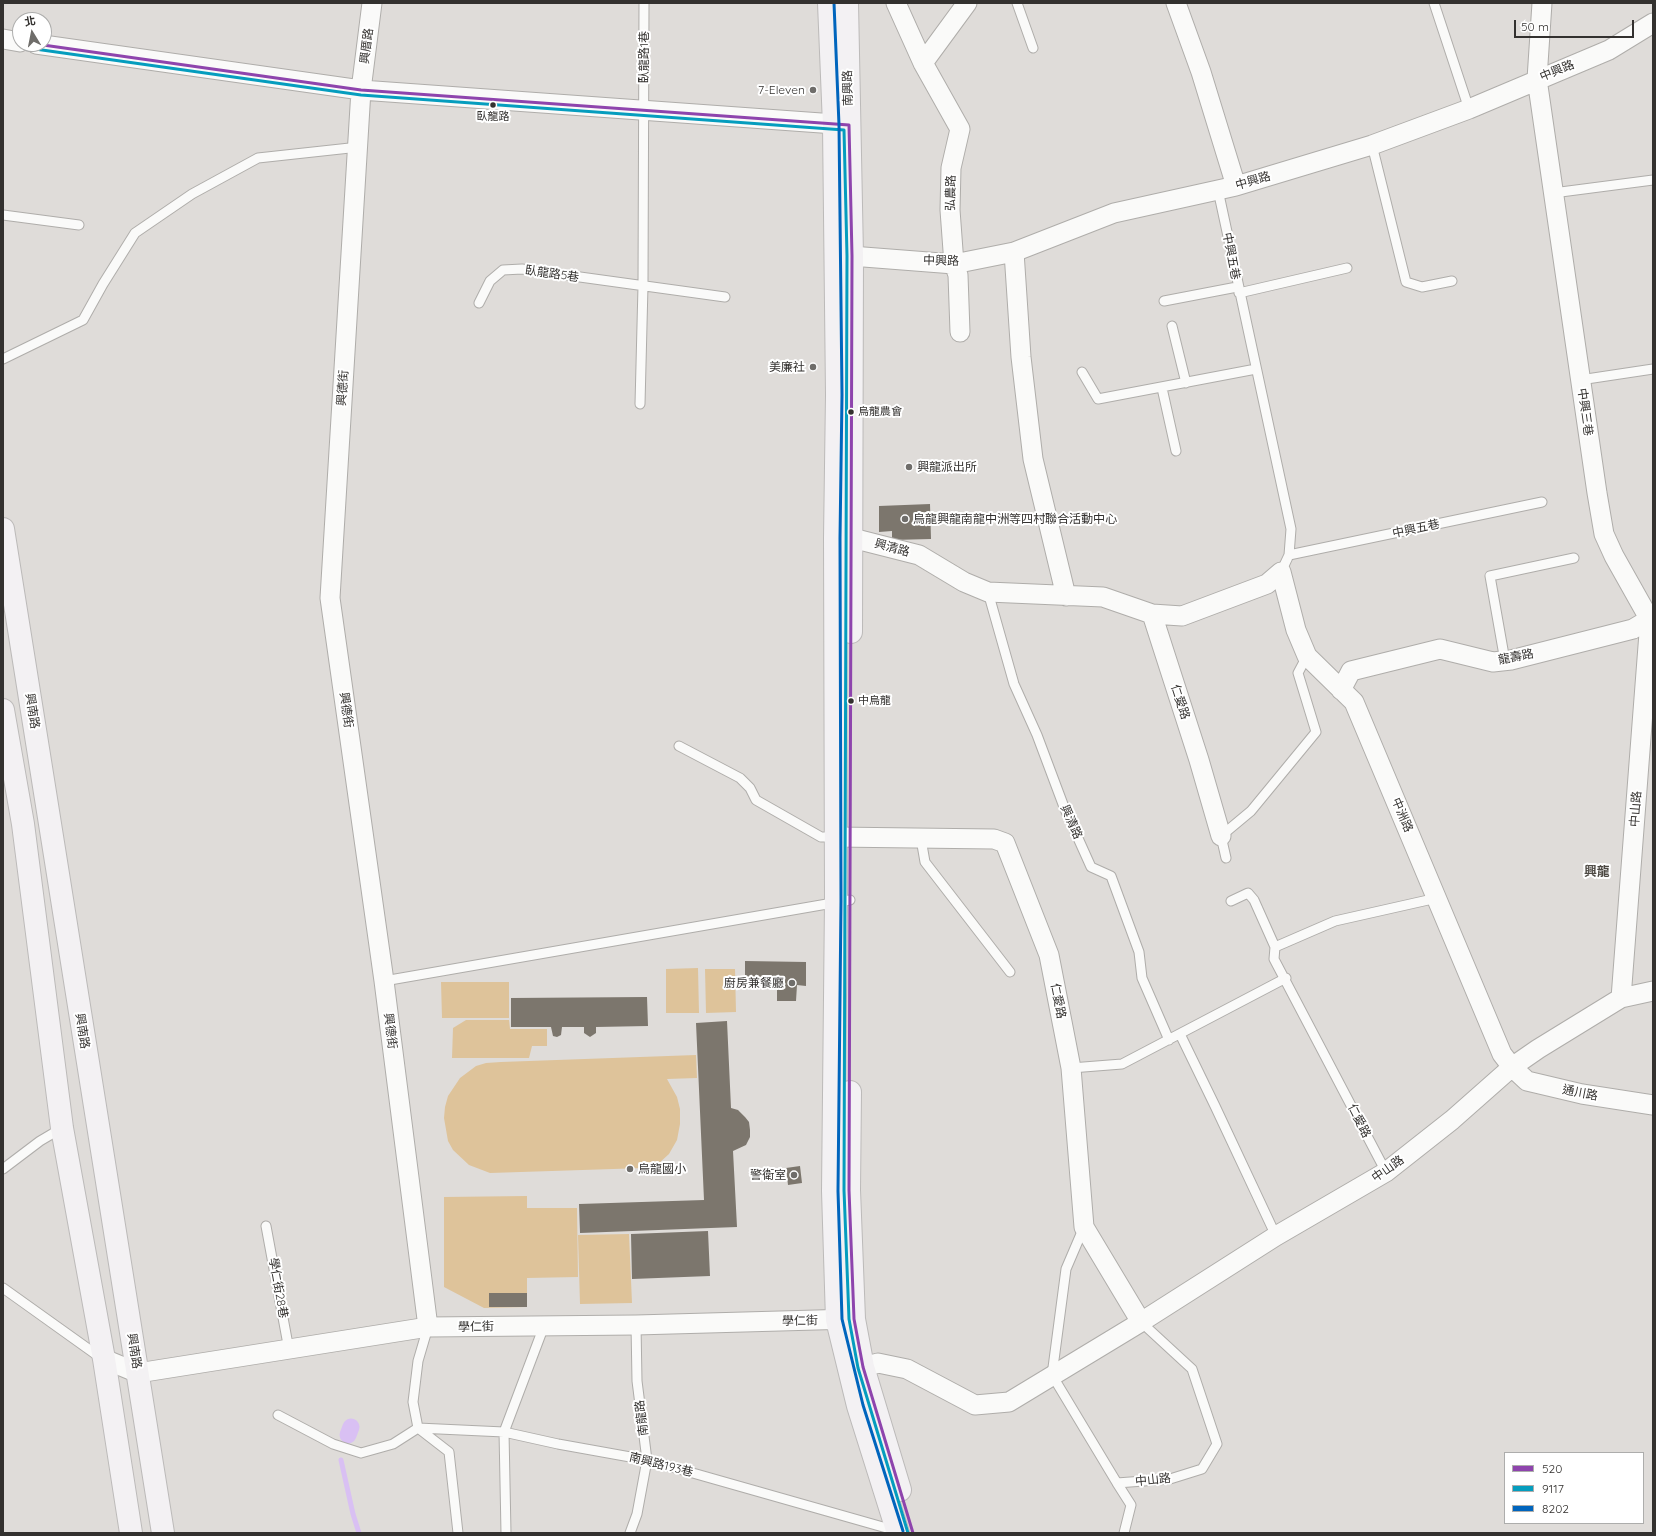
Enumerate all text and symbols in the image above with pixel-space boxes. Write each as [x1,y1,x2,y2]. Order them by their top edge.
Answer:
north arrow [12,12,52,52]
scale bar [1516,12,1636,38]
text: 北 [23,13,37,29]
text: 50 m [1521,19,1549,34]
street label: 興厝路 [358,27,376,65]
street label: 臥龍路1巷 [637,31,651,83]
street label: 中興路 [1538,58,1576,84]
street label: 南興路 [840,70,856,106]
place label: 7-Eleven [758,83,805,97]
marker: 7-Eleven [808,85,818,95]
marker: 臥龍路 [488,100,498,110]
place label: 臥龍路 [477,110,509,124]
street label: 中興路 [1234,169,1272,193]
street label: 弘農路 [943,175,959,211]
street label: 中興五巷 [1219,231,1243,281]
street label: 中興路 [923,253,959,269]
street label: 臥龍路5巷 [524,263,580,285]
place label: 美廉社 [769,360,805,374]
marker: 美廉社 [808,362,818,372]
street label: 興德街 [335,370,351,406]
street label: 中興三巷 [1575,387,1595,437]
place label: 烏龍農會 [858,405,902,419]
marker: 烏龍農會 [846,407,856,417]
place label: 興龍派出所 [917,460,977,474]
marker: 興龍派出所 [904,462,914,472]
place label: 烏龍興龍南龍中洲等四村聯合活動中心 [913,512,1117,526]
marker: 烏龍興龍南龍中洲等四村聯合活動中心 [900,514,910,524]
street label: 中興五巷 [1391,517,1441,541]
street label: 興清路 [873,536,911,560]
street label: 龍壽路 [1497,646,1535,668]
street label: 仁愛路 [1168,683,1192,721]
street label: 興德街 [336,691,356,729]
street label: 興南路 [22,692,42,730]
place label: 中烏龍 [858,694,891,708]
marker: 中烏龍 [846,696,856,706]
street label: 中山路 [1628,791,1644,827]
street label: 中洲路 [1388,796,1416,834]
street label: 興清路 [1057,803,1085,841]
district label: 興龍 [1584,864,1610,880]
place label: 廚房兼餐廳 [724,976,784,990]
marker: 廚房兼餐廳 [787,978,797,988]
street label: 仁愛路 [1047,982,1069,1020]
street label: 興南路 [72,1012,92,1050]
street label: 興德街 [381,1012,399,1050]
street label: 通川路 [1561,1082,1599,1104]
street label: 仁愛路 [1344,1102,1374,1140]
street label: 中山路 [1369,1153,1407,1185]
place label: 烏龍國小 [638,1162,686,1176]
marker: 烏龍國小 [625,1164,635,1174]
place label: 警衛室 [750,1168,786,1182]
marker: 警衛室 [789,1170,799,1180]
street label: 學仁街28巷 [266,1257,290,1319]
street label: 學仁街 [782,1313,818,1329]
street label: 學仁街 [458,1319,494,1335]
street label: 興南路 [124,1332,144,1370]
street label: 南龍路 [633,1399,651,1437]
street label: 南興路193巷 [628,1450,694,1480]
legend [1504,1452,1644,1524]
text: 520 [1542,1461,1562,1476]
street label: 中山路 [1134,1471,1172,1489]
text: 9117 [1542,1481,1564,1496]
text: 8202 [1542,1501,1569,1516]

